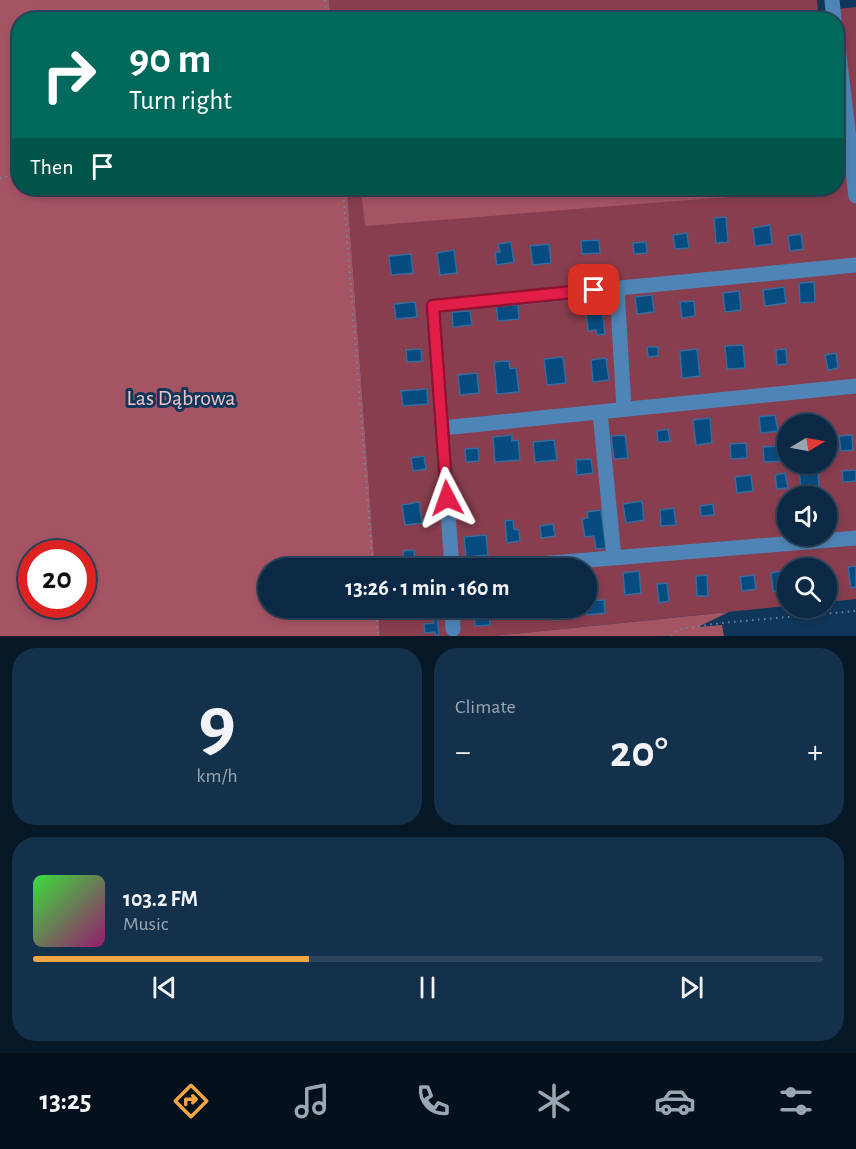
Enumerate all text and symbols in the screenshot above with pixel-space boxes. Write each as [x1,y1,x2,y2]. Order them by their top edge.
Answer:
icon: right [30,36,108,114]
text: 90 m [129,38,211,80]
text: Turn right [129,87,232,114]
icon: arrive [86,150,119,183]
text: Then [30,156,74,178]
pin [568,264,619,315]
icon: arrive [577,273,610,306]
park label: Las Dąbrowa [127,387,235,409]
north arrow [777,414,837,474]
map controls [777,414,837,618]
position arrow [415,466,479,530]
button: sound [777,486,837,546]
speed limit sign: 20 [18,540,96,618]
button: search [777,558,837,618]
text: 13:26 · 1 min · 160 m [345,577,510,599]
text: 9 [198,686,236,764]
text: Climate [455,697,516,717]
text: 20° [610,730,668,775]
text: − [455,736,471,769]
text: + [807,736,823,769]
text: km/h [196,766,238,786]
text: 103.2 FM [123,888,198,910]
text: Music [123,914,169,934]
icon: previous [148,971,181,1004]
icon: pause [411,971,444,1004]
icon: next [675,971,708,1004]
icon: directions [170,1080,212,1122]
icon: music [291,1080,333,1122]
icon: phone [412,1080,454,1122]
icon: climate [533,1080,575,1122]
icon: car [654,1080,696,1122]
icon: filters [775,1080,817,1122]
text: 13:25 [39,1087,91,1114]

